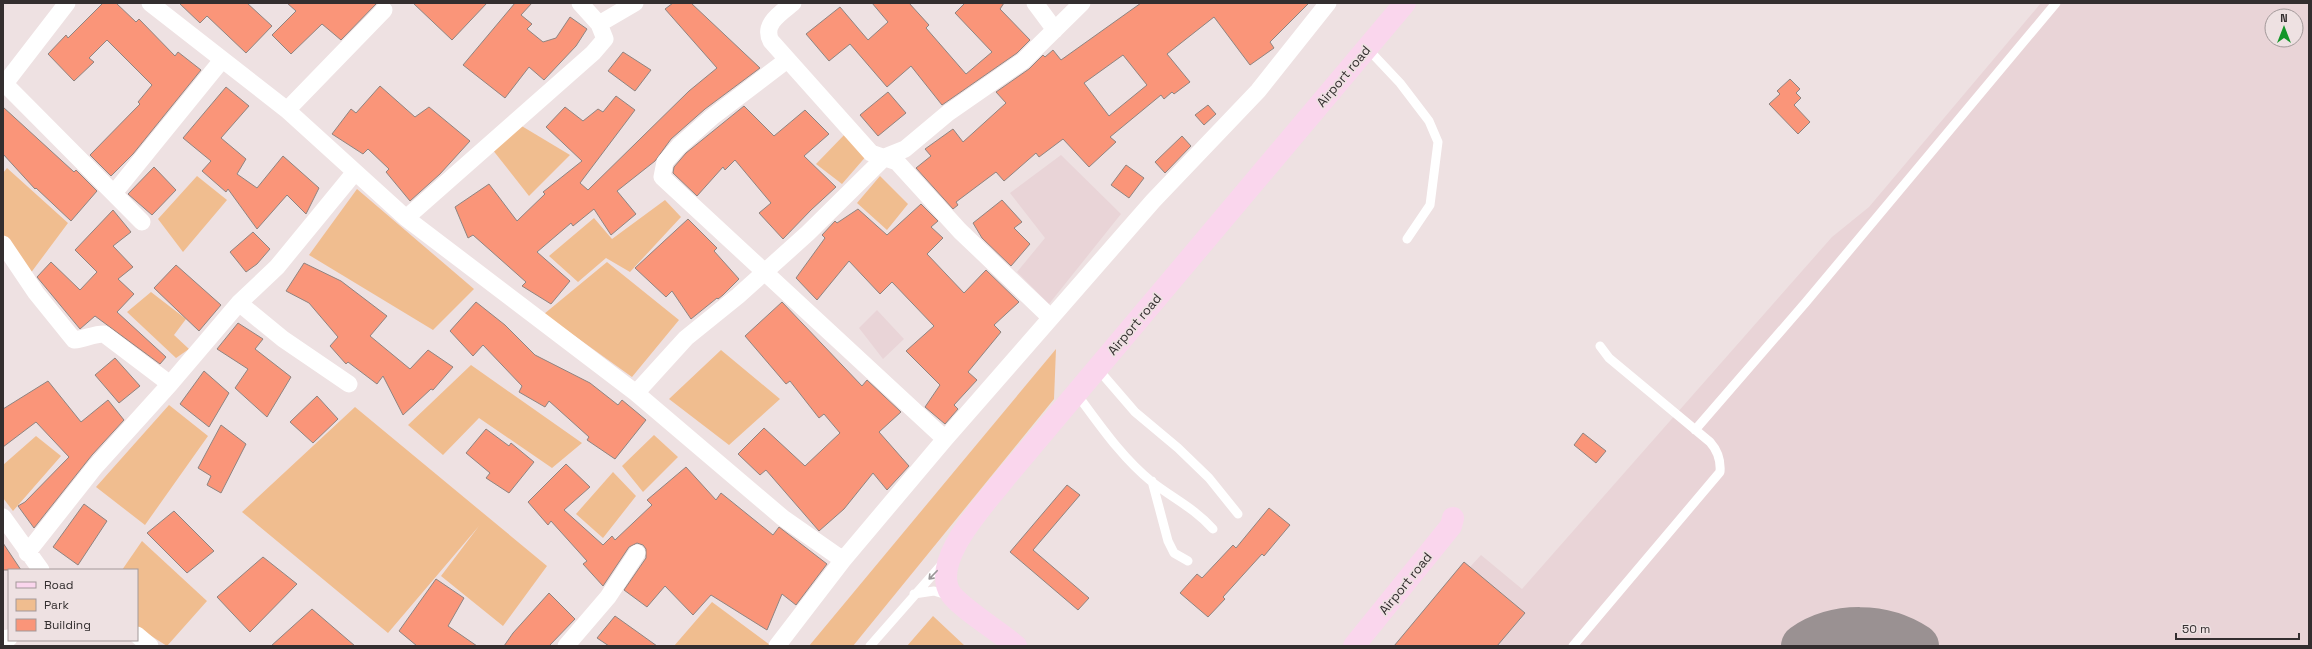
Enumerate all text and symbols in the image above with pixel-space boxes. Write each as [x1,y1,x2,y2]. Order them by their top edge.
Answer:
north arrow [2264,8,2304,48]
text: N [2280,11,2288,25]
street label: Airport road [1313,42,1374,111]
street label: Airport road [1104,290,1165,359]
street label: Airport road [1375,549,1436,618]
legend [8,569,138,641]
one-way arrow [928,570,937,580]
text: Road [44,577,73,593]
text: Park [44,597,69,613]
scale bar [2176,615,2299,641]
text: Building [44,617,91,633]
text: 50 m [2182,621,2210,637]

